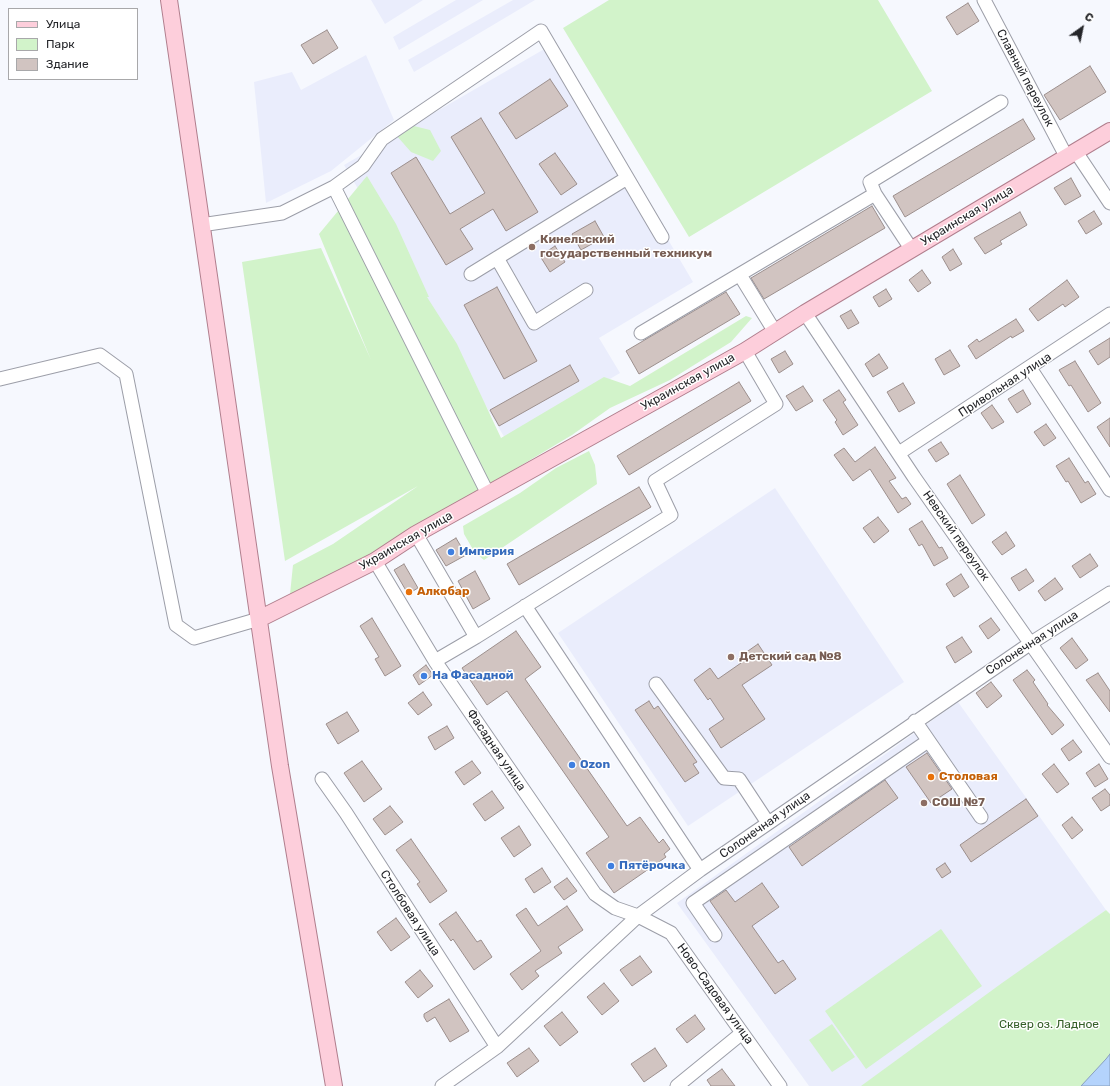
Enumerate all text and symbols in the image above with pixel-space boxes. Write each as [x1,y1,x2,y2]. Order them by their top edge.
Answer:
legend [8,8,138,80]
north arrow [1062,8,1102,48]
text: С [1082,10,1096,25]
text: Улица [46,17,80,31]
street label: Славный переулок [993,27,1057,129]
text: Парк [46,37,75,51]
text: Здание [46,57,89,71]
street label: Украинская улица [918,183,1016,249]
place label: Кинельский государственный техникум [540,233,712,261]
marker: Кинельский государственный техникум [527,242,537,252]
street label: Украинская улица [639,350,737,414]
street label: Привольная улица [956,350,1054,420]
street label: Невский переулок [920,488,992,584]
street label: Украинская улица [357,508,455,574]
place label: Империя [459,545,514,559]
marker: Империя [446,547,456,557]
place label: Алкобар [417,585,469,599]
marker: Алкобар [404,587,414,597]
street label: Солонечная улица [983,608,1081,678]
place label: Детский сад №8 [739,650,842,664]
marker: Детский сад №8 [726,652,736,662]
place label: На Фасадной [432,669,513,683]
marker: На Фасадной [419,671,429,681]
street label: Фасадная улица [463,706,529,794]
place label: Ozon [580,758,610,772]
marker: Ozon [567,760,577,770]
place label: Столовая [939,770,998,784]
marker: Столовая [926,772,936,782]
street label: Солонечная улица [717,788,813,862]
place label: СОШ №7 [932,796,985,810]
marker: СОШ №7 [919,798,929,808]
place label: Пятёрочка [619,859,685,873]
marker: Пятёрочка [606,861,616,871]
street label: Столбовая улица [377,868,443,958]
street label: Ново-Садовая улица [674,941,756,1047]
park label: Сквер оз. Ладное [999,1018,1099,1032]

